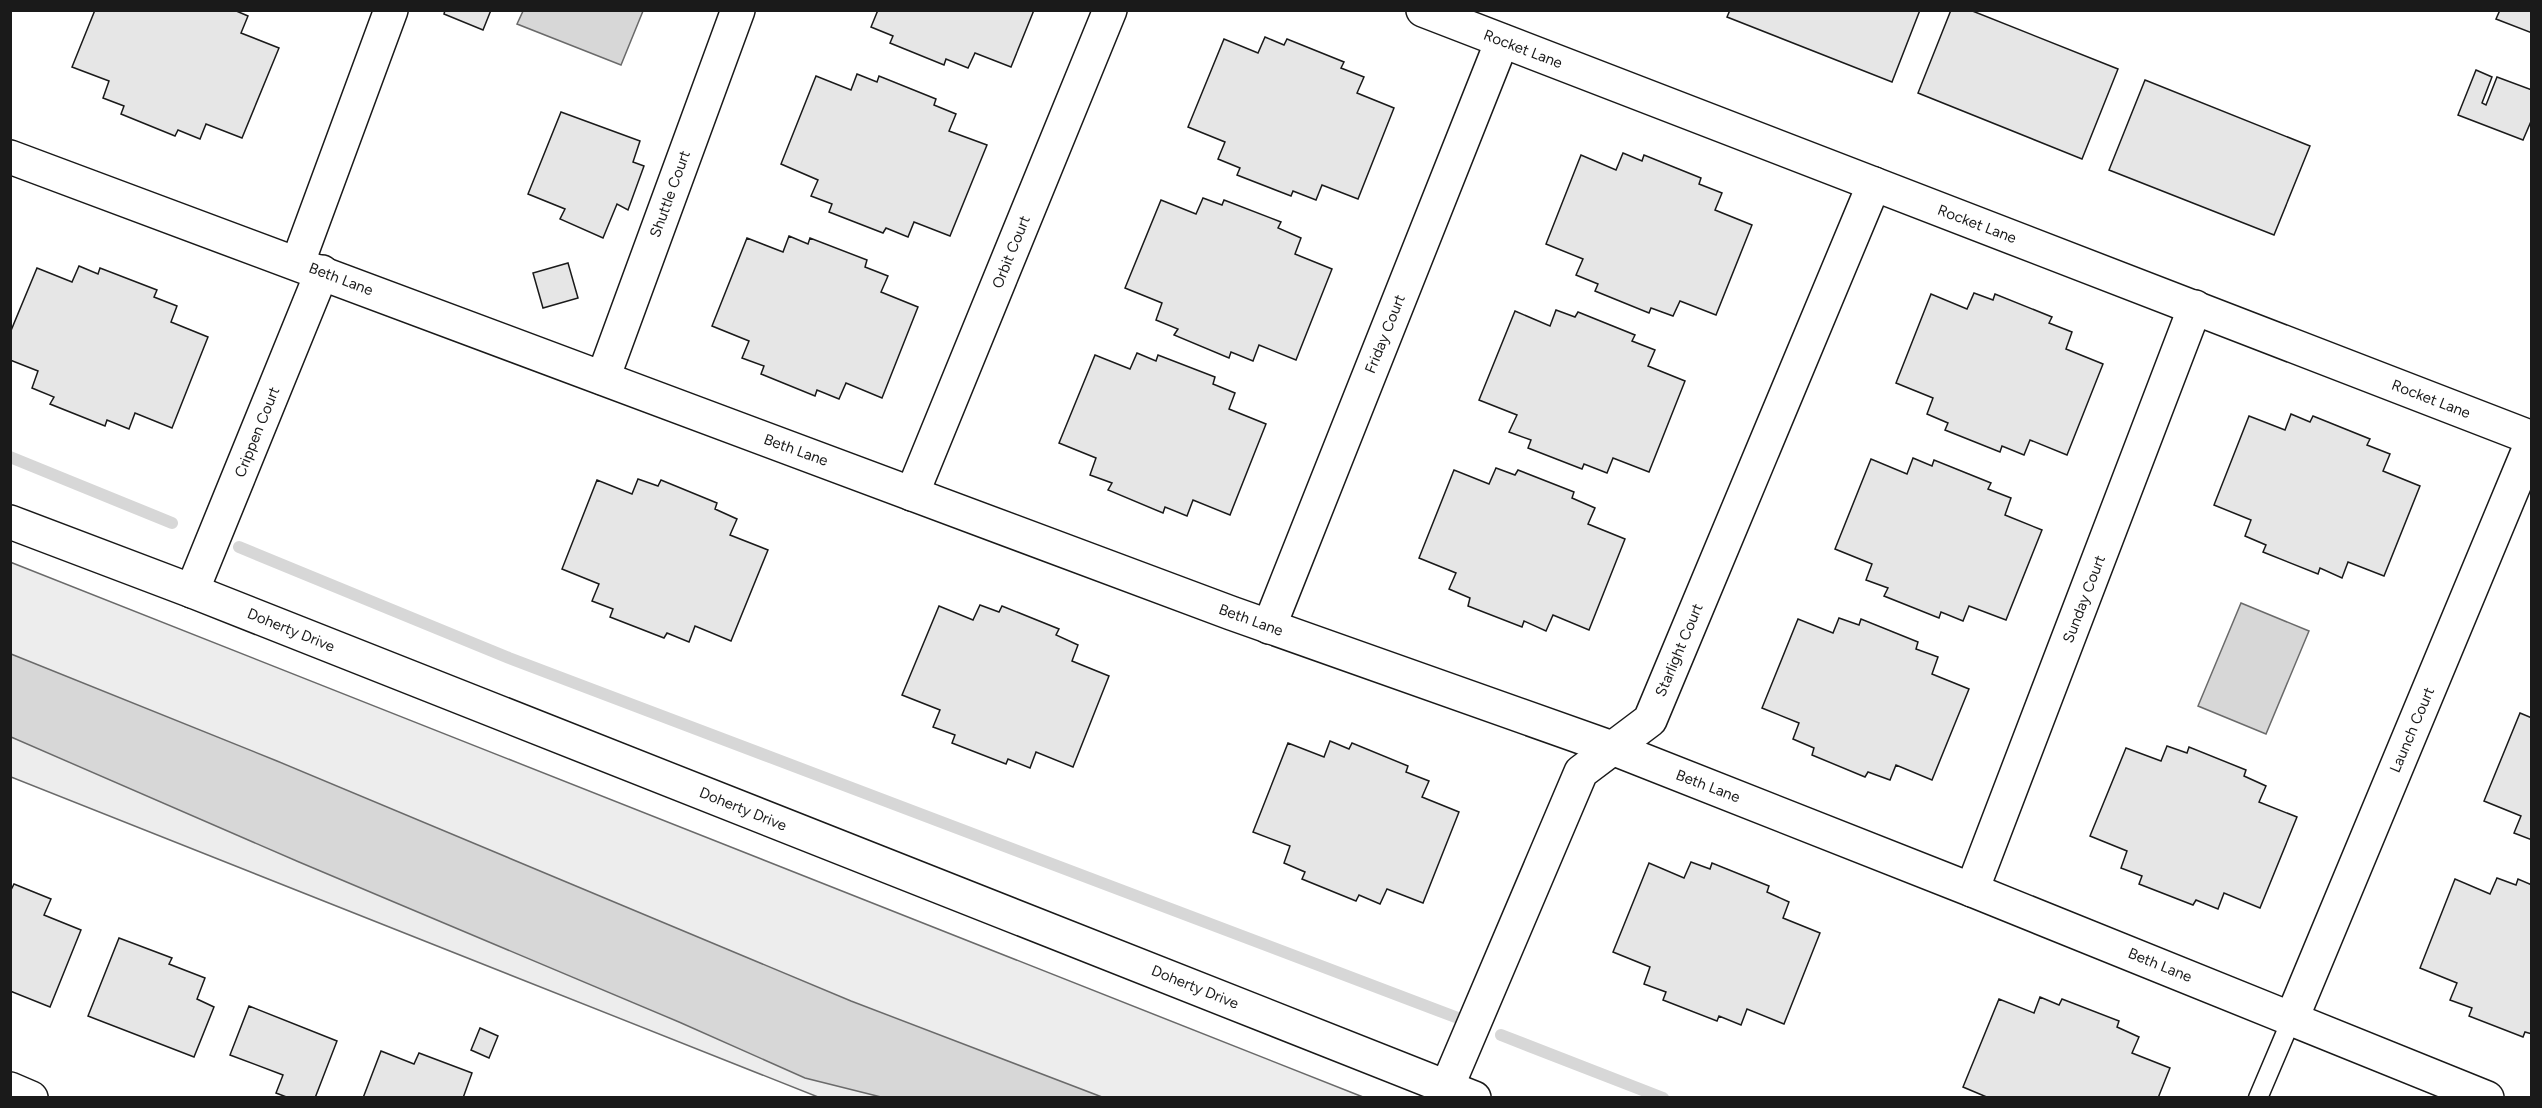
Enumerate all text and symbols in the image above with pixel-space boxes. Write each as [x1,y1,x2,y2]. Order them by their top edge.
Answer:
street label: Rocket Lane [1481,26,1565,72]
street label: Shuttle Court [646,148,694,240]
street label: Rocket Lane [1935,201,2019,247]
street label: Orbit Court [988,213,1034,291]
street label: Beth Lane [306,259,376,299]
street label: Friday Court [1361,292,1409,376]
street label: Rocket Lane [2389,376,2473,422]
street label: Crippen Court [231,384,283,480]
street label: Beth Lane [761,430,831,470]
street label: Sunday Court [2059,552,2109,645]
street label: Beth Lane [1216,600,1286,640]
street label: Starlight Court [1651,600,1707,699]
street label: Doherty Drive [245,604,337,656]
street label: Launch Court [2386,684,2438,775]
street label: Beth Lane [1673,766,1743,806]
street label: Doherty Drive [697,783,789,835]
street label: Beth Lane [2126,944,2194,986]
street label: Doherty Drive [1149,961,1241,1013]

